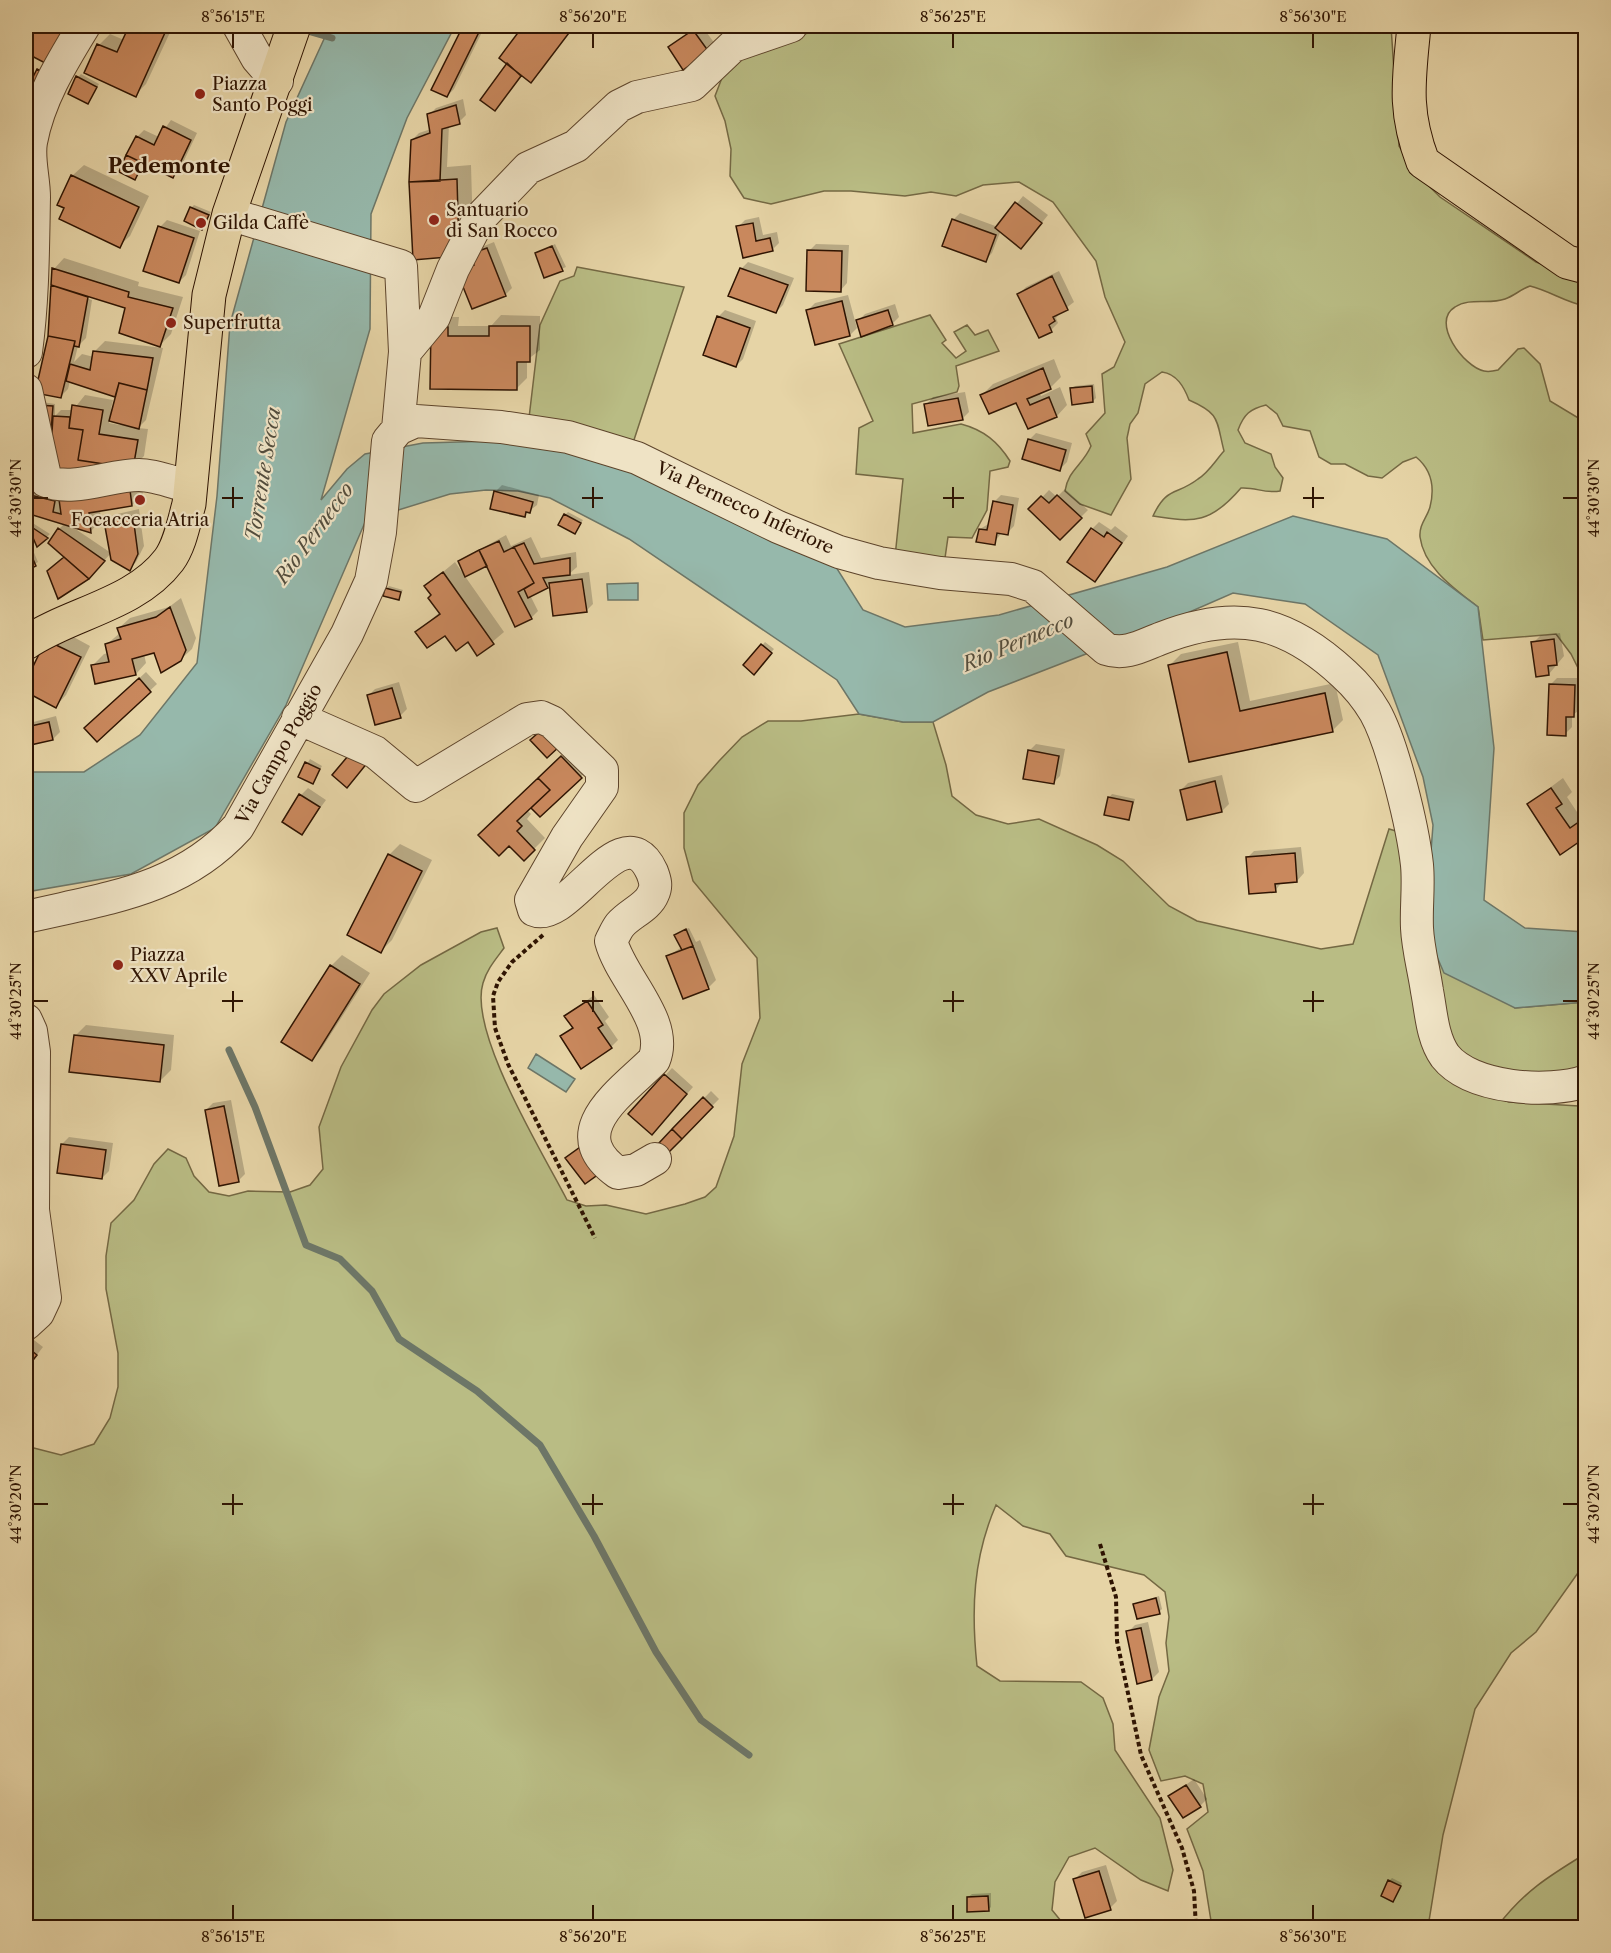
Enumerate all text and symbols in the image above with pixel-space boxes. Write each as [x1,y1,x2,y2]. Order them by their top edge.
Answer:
text: 8°56'15"E [201,7,265,26]
text: 8°56'20"E [559,7,627,26]
text: 8°56'25"E [920,7,986,26]
text: 8°56'30"E [1279,7,1347,26]
place label: Piazza Santo Poggi [212,73,313,116]
marker: Piazza Santo Poggi [193,87,207,101]
district label: Pedemonte [108,153,230,178]
place label: Santuario di San Rocco [446,199,557,242]
place label: Gilda Caffè [213,212,309,234]
marker: Santuario di San Rocco [427,213,441,227]
marker: Gilda Caffè [194,216,208,230]
place label: Superfrutta [183,312,281,334]
marker: Superfrutta [164,316,178,330]
water label: Torrente Secca [241,405,285,543]
street label: Via Pernecco Inferiore [652,457,837,559]
text: 44°30'30"N [6,459,25,537]
text: 44°30'30"N [1584,459,1603,537]
water label: Rio Pernecco [268,478,359,590]
marker: Focacceria Atria [133,493,147,507]
place label: Focacceria Atria [71,509,210,531]
water label: Rio Pernecco [957,608,1077,677]
street label: Via Campo Poggio [231,680,327,829]
place label: Piazza XXV Aprile [129,944,228,987]
marker: Piazza XXV Aprile [111,958,125,972]
text: 44°30'25"N [6,962,25,1040]
text: 44°30'25"N [1584,962,1603,1040]
text: 44°30'20"N [6,1464,25,1544]
text: 44°30'20"N [1584,1464,1603,1544]
text: 8°56'15"E [201,1927,265,1946]
text: 8°56'20"E [559,1927,627,1946]
text: 8°56'25"E [920,1927,986,1946]
text: 8°56'30"E [1279,1927,1347,1946]

